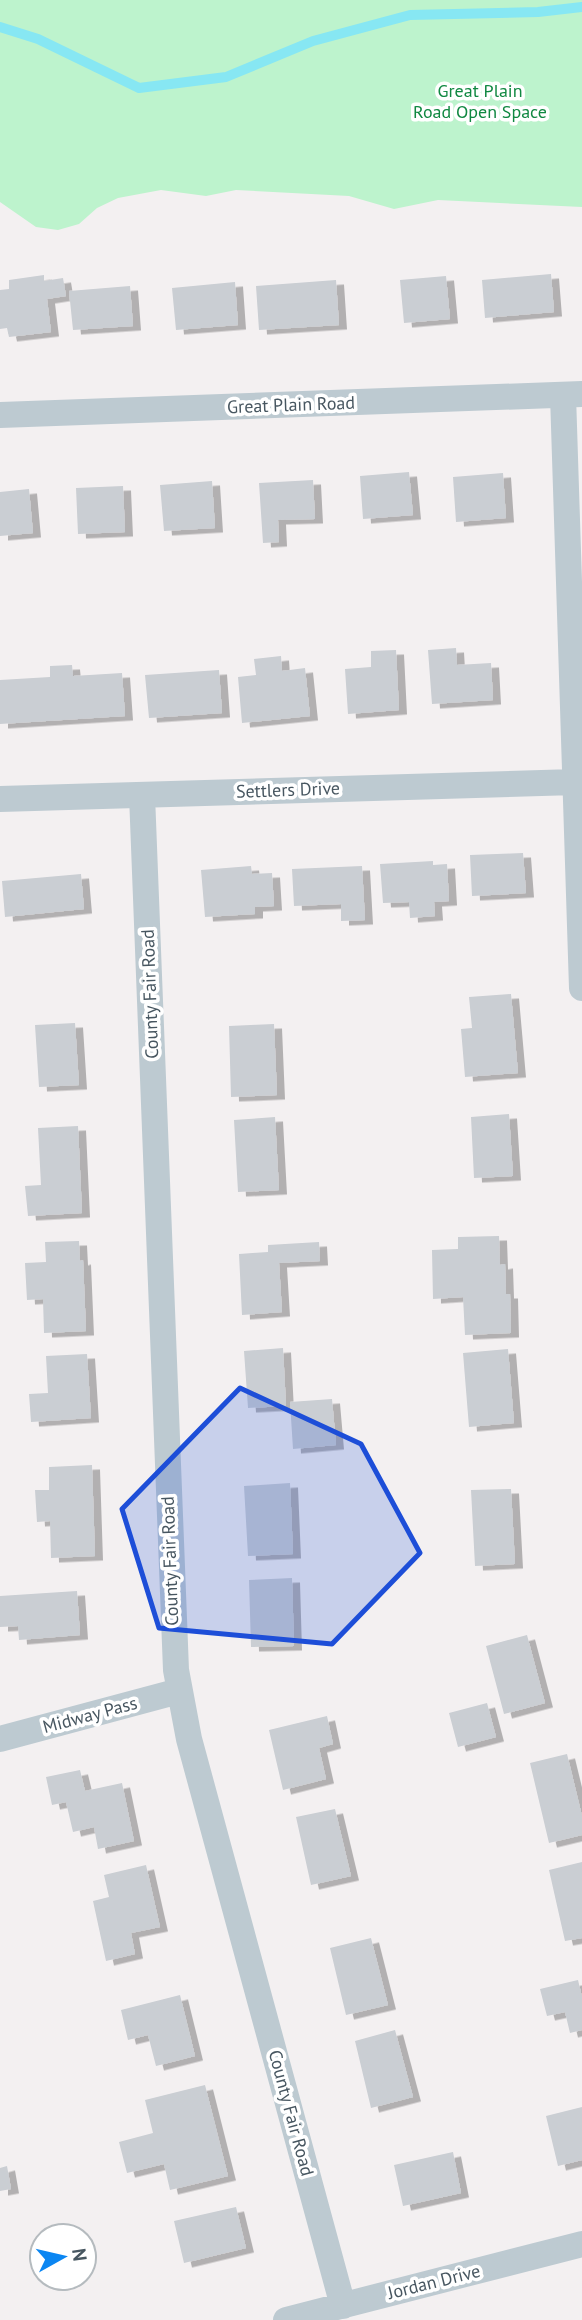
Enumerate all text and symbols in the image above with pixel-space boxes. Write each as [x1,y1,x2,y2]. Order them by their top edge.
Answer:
park label: Great Plain Road Open Space [413,79,547,123]
street label: Great Plain Road [227,391,355,418]
street label: Settlers Drive [236,776,340,803]
street label: County Fair Road [136,929,163,1059]
street label: County Fair Road [156,1496,183,1626]
street label: Midway Pass [40,1691,140,1738]
street label: County Fair Road [264,2047,319,2178]
north arrow [28,2222,98,2292]
text: N [67,2247,93,2262]
street label: Jordan Drive [384,2259,483,2304]

